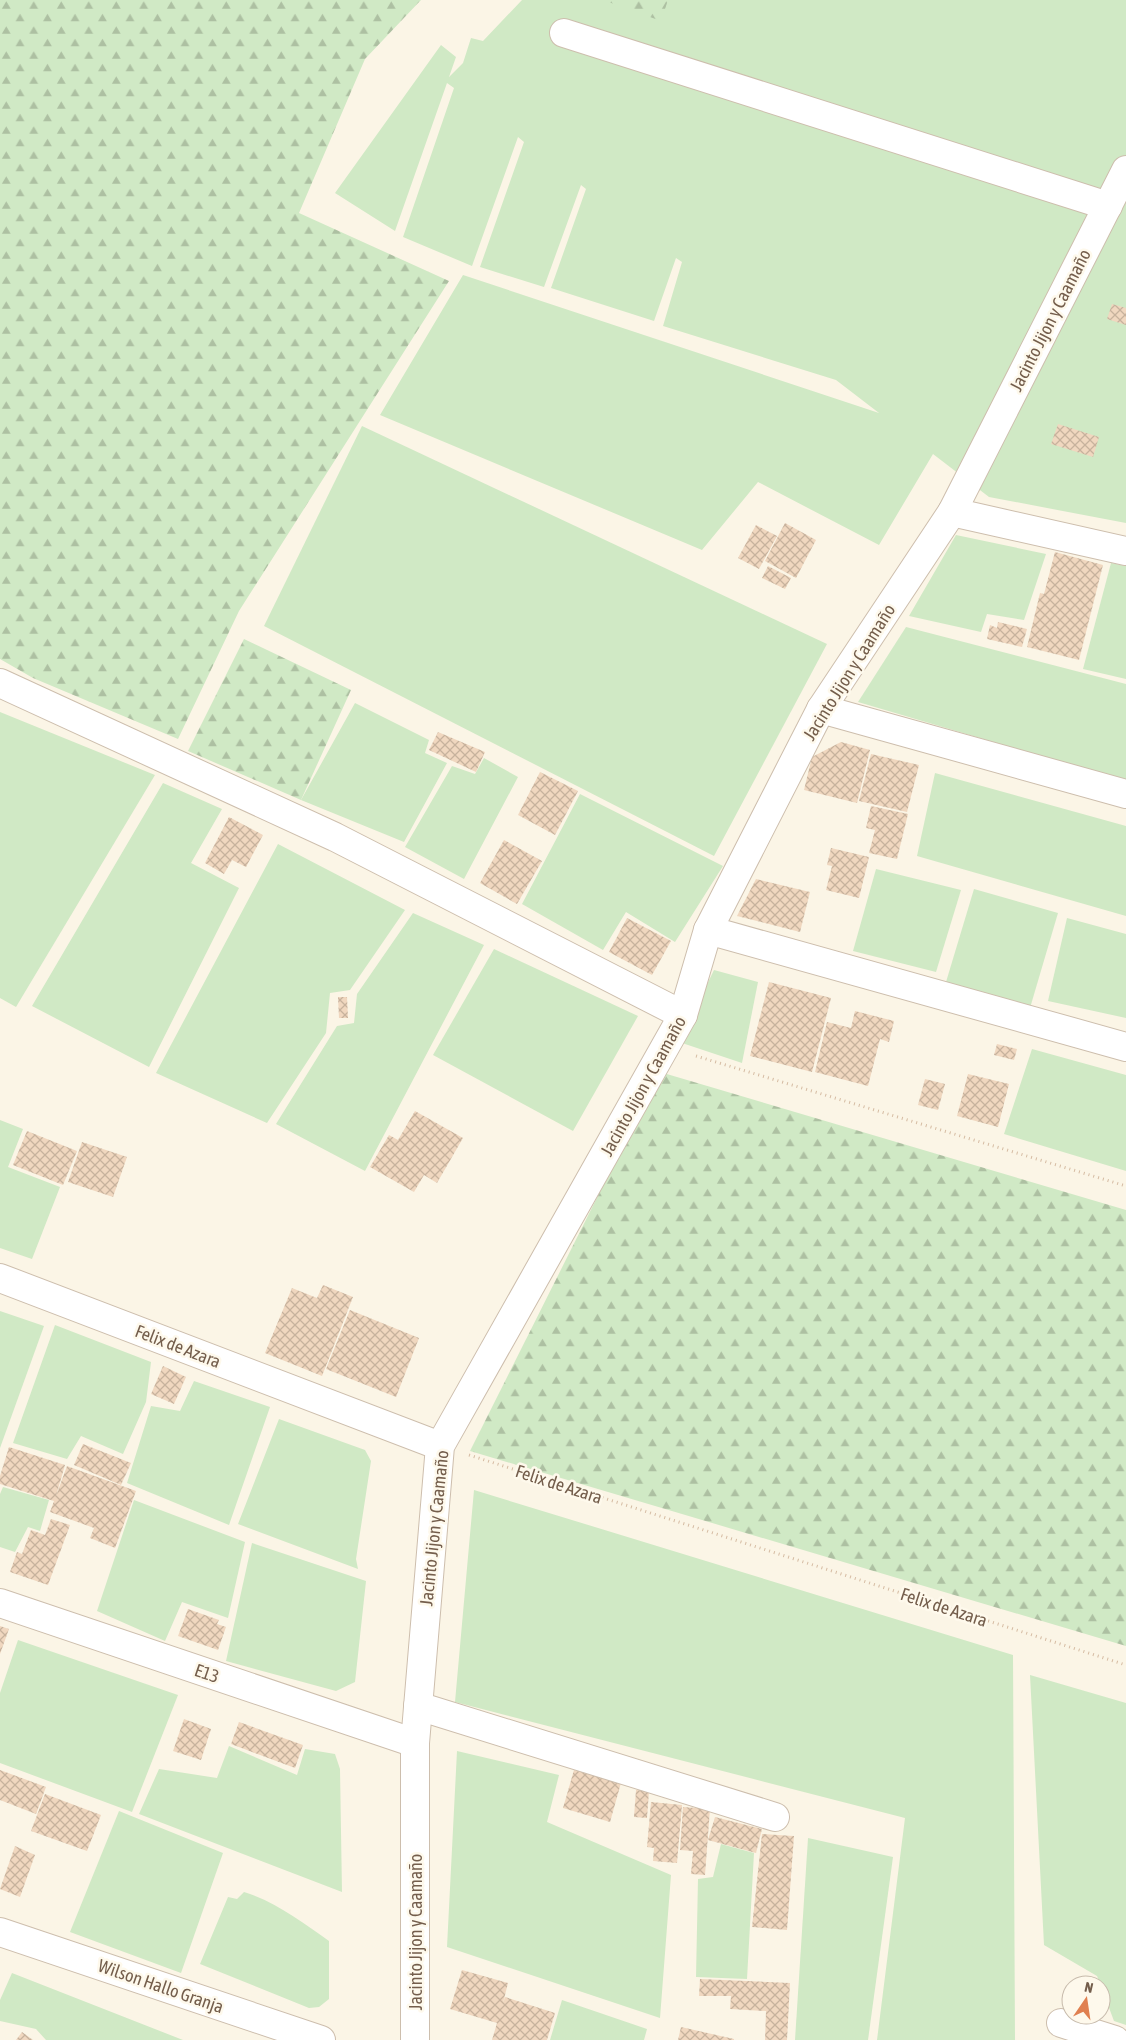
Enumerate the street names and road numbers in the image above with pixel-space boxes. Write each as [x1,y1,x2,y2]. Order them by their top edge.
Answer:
street label: Jacinto Jijon y Caamaño [1005,245,1095,395]
street label: Jacinto Jijon y Caamaño [799,600,899,744]
street label: Jacinto Jijon y Caamaño [596,1012,690,1160]
street label: Felix de Azara [132,1320,224,1372]
street label: Jacinto Jijon y Caamaño [415,1449,453,1607]
street label: Felix de Azara [513,1460,605,1508]
street label: Felix de Azara [898,1583,990,1631]
street label: E13 [192,1659,222,1687]
street label: Jacinto Jijon y Caamaño [405,1854,426,2010]
street label: Wilson Hallo Granja [96,1955,226,2017]

